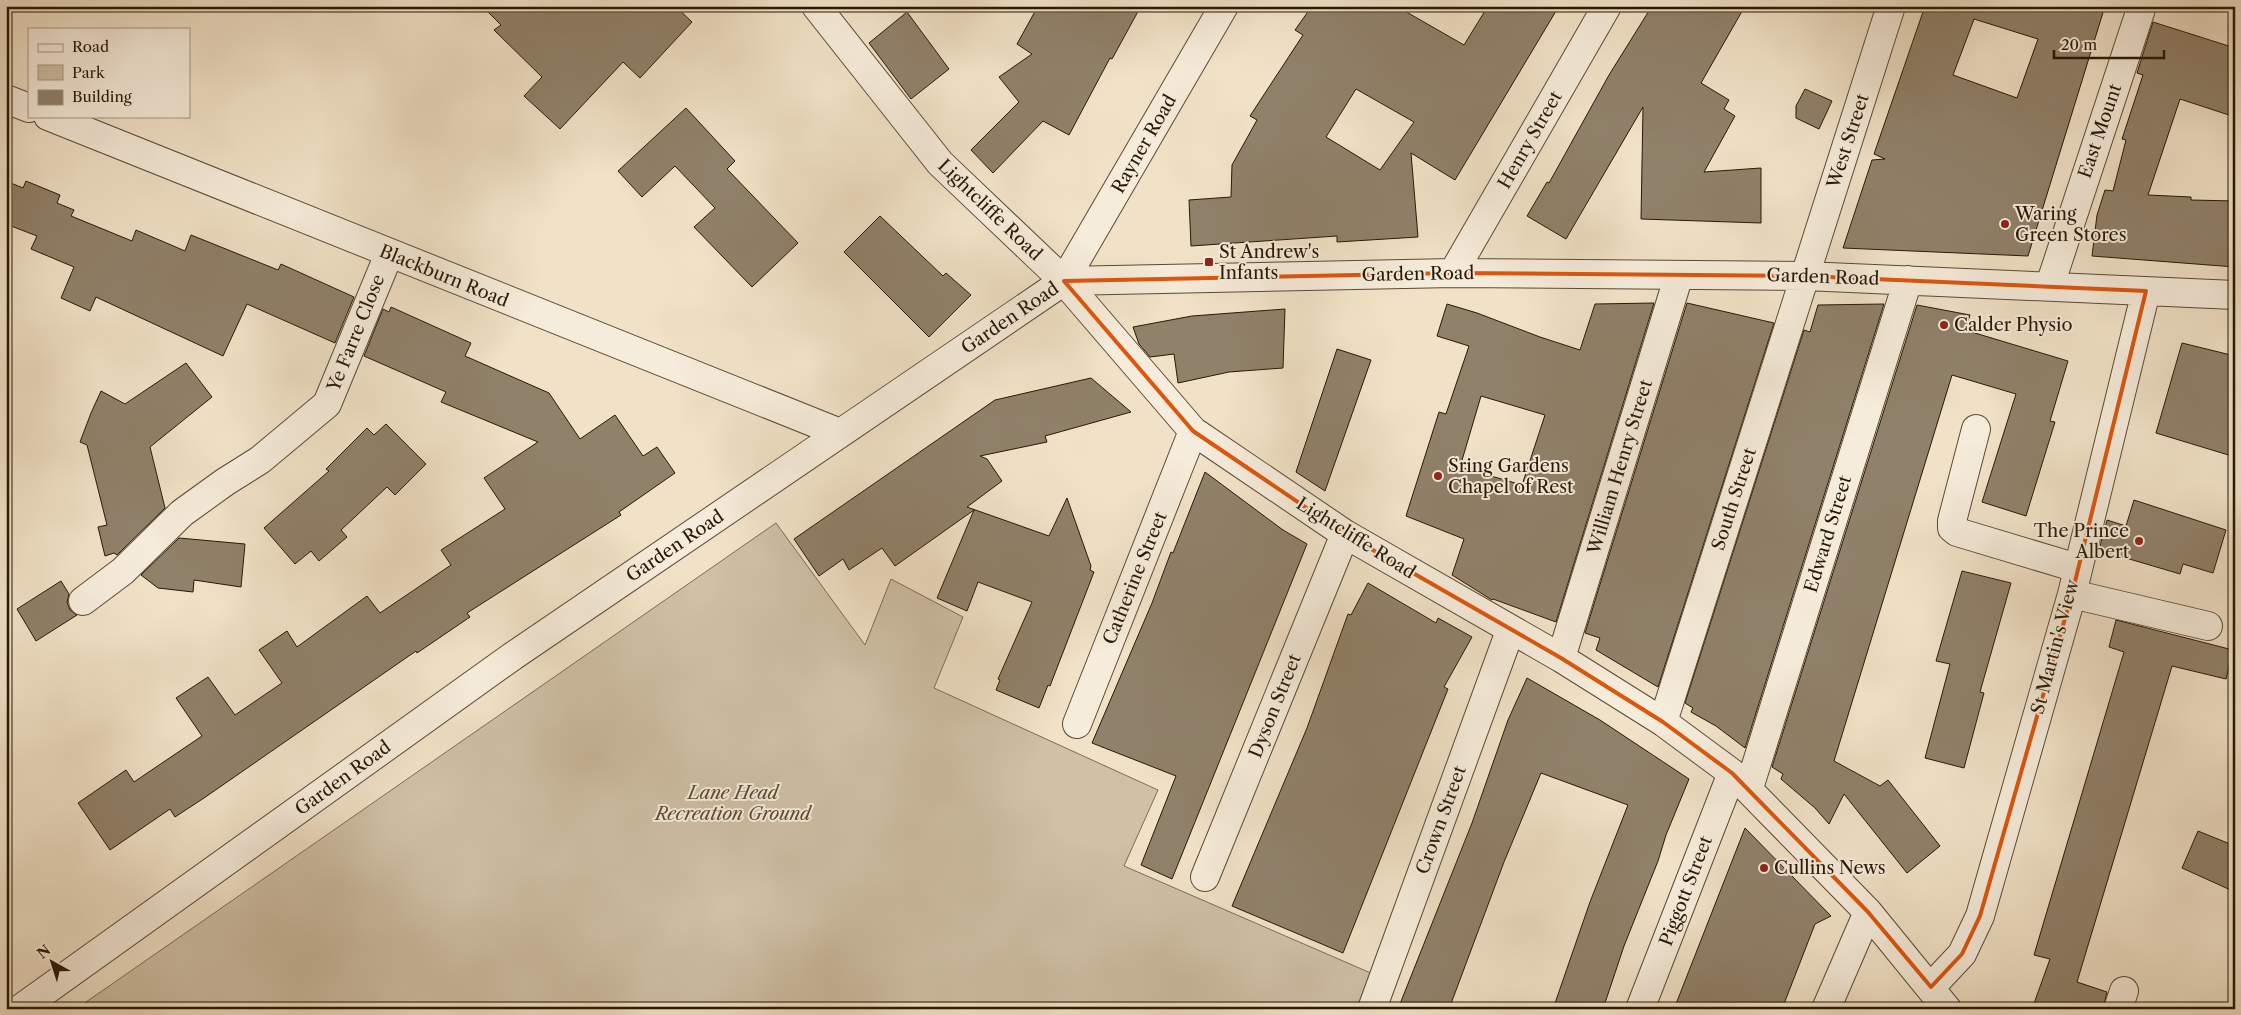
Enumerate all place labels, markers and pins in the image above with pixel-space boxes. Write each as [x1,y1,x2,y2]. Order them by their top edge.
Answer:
place label: Waring Green Stores [2014,203,2127,246]
marker: Waring Green Stores [1999,218,2011,230]
place label: St Andrew's Infants [1219,241,1319,284]
marker: St Andrew's Infants [1203,256,1215,268]
place label: Calder Physio [1954,314,2073,336]
marker: Calder Physio [1938,319,1950,331]
place label: Sring Gardens Chapel of Rest [1448,455,1574,498]
marker: Sring Gardens Chapel of Rest [1432,470,1444,482]
place label: The Prince Albert [2034,520,2130,563]
marker: The Prince Albert [2133,535,2145,547]
place label: Cullins News [1774,857,1886,879]
marker: Cullins News [1758,862,1770,874]

